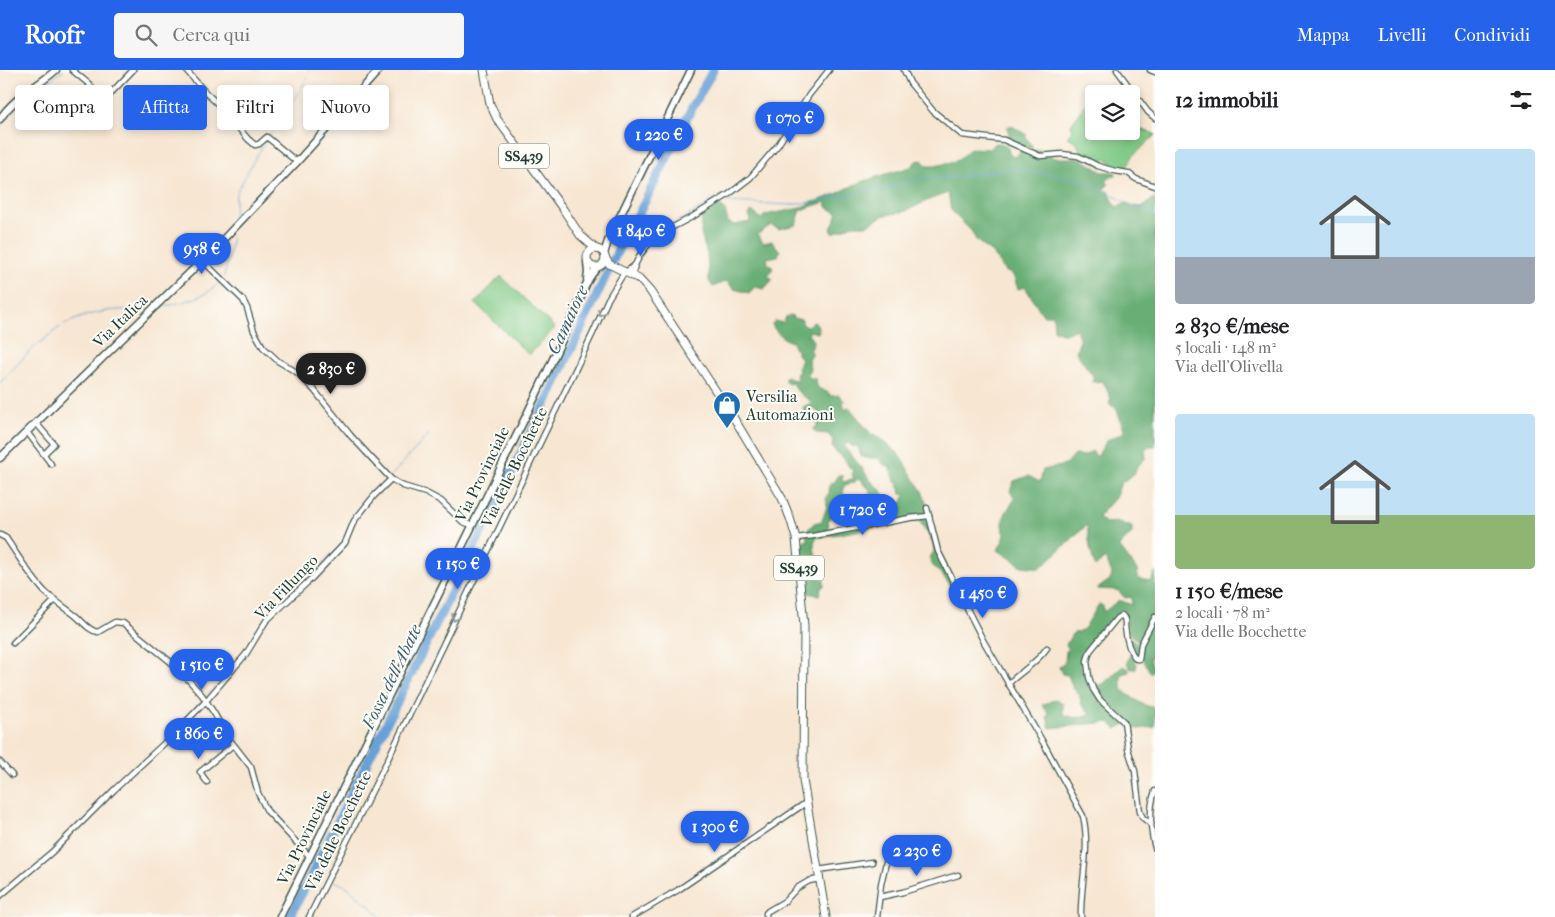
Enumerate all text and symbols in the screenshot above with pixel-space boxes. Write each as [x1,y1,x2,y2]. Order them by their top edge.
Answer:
search box [114,13,464,58]
text: Roofr [25,21,84,49]
icon: search [132,21,160,49]
text: Cerca qui [172,24,250,46]
text: Mappa [1297,25,1350,46]
text: Livelli [1378,25,1426,46]
text: Condividi [1454,25,1530,46]
chip: Compra [15,85,113,130]
chip: Affitta [123,85,207,130]
chip: Filtri [217,85,293,130]
chip: Nuovo [303,85,389,130]
map controls [1085,85,1140,140]
button: layers [1085,85,1140,140]
icon: filters [1507,86,1535,114]
text: 12 immobili [1175,88,1279,112]
pin: 1 070 € [744,102,836,144]
text: 1 070 € [766,108,814,127]
pin: 1 220 € [613,118,705,161]
text: 1 220 € [635,125,683,144]
road number: SS439 [499,144,549,168]
icon: home [1310,182,1400,272]
pin: 1 840 € [595,214,687,257]
text: 1 840 € [617,221,665,240]
pin: 958 € [167,232,237,275]
text: 958 € [184,239,220,258]
water label: Camaiore [543,282,593,358]
street label: Via Italica [88,290,152,352]
one-way arrow [596,308,607,317]
text: 2 830 €/mese [1175,314,1289,338]
text: 5 locali · 148 m² [1175,338,1276,357]
pin: 2 830 € [285,352,377,395]
text: Via dell'Olivella [1175,357,1283,376]
text: 2 830 € [307,359,355,378]
place label: Versilia Automazioni [745,387,834,424]
shop icon: Versilia Automazioni [712,390,742,429]
street label: Via delle Bocchette [476,404,551,531]
street label: Via Provinciale [450,423,513,526]
icon: home [1310,447,1400,537]
pin: 1 720 € [817,494,909,536]
text: 1 720 € [840,500,886,519]
pin: 1 150 € [412,548,504,590]
street label: Via Fillungo [250,551,322,624]
text: 1 150 € [436,554,480,573]
road number: SS439 [774,556,824,580]
pin: 1 450 € [937,576,1029,619]
text: 1 150 €/mese [1175,579,1283,603]
text: 1 450 € [960,583,1006,602]
text: 2 locali · 78 m² [1175,603,1270,622]
one-way arrow [451,613,461,622]
water label: Fossa dell'Abate [357,621,427,733]
text: Via delle Bocchette [1175,622,1306,641]
pin: 1 510 € [156,648,248,691]
text: 1 510 € [180,655,224,674]
pin: 1 860 € [153,718,245,760]
text: 1 860 € [175,724,223,743]
street label: Via delle Bocchette [300,768,375,895]
street label: Via Provinciale [272,786,335,889]
pin: 1 300 € [669,810,761,853]
text: 1 300 € [692,817,738,836]
pin: 2 230 € [871,834,963,877]
text: 2 230 € [893,841,941,860]

